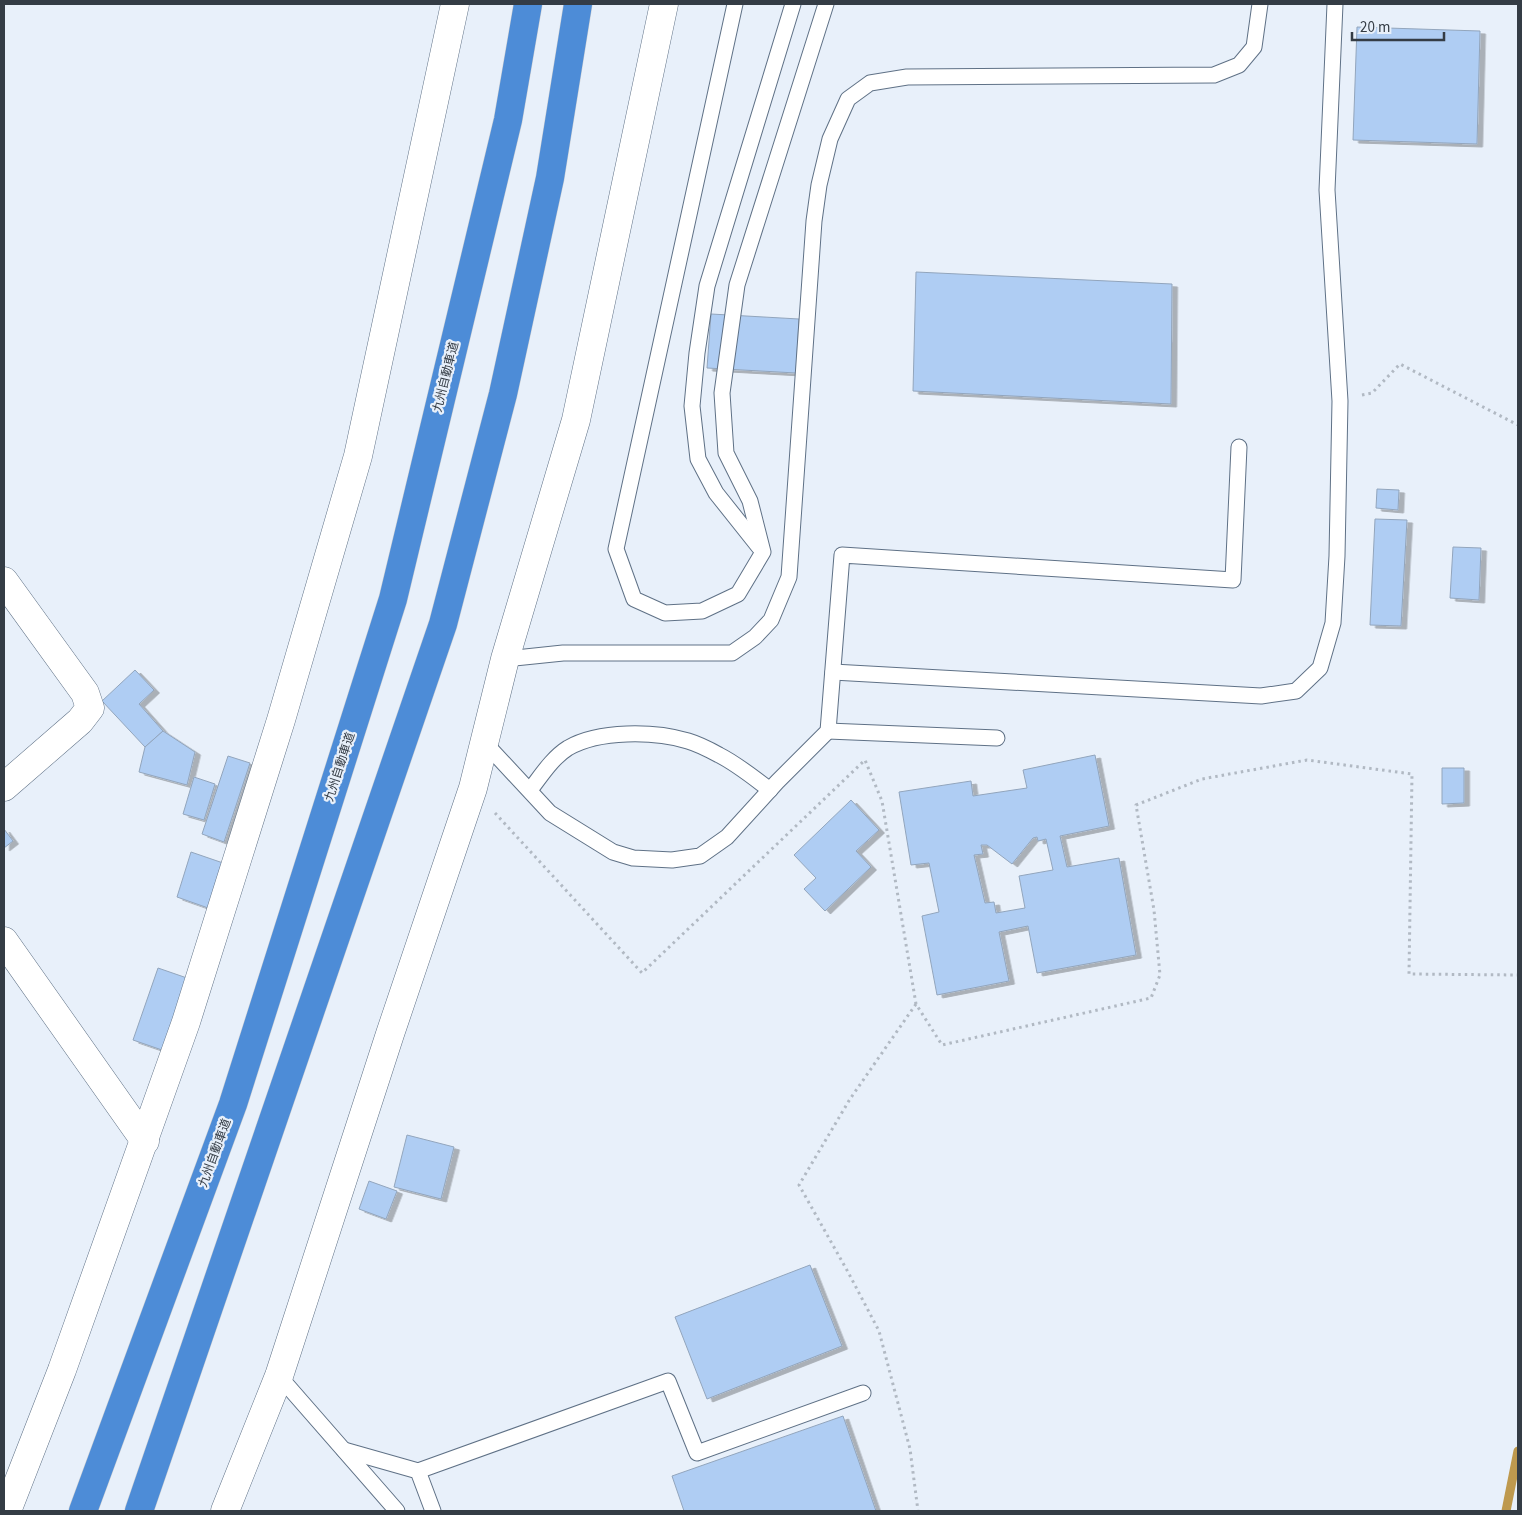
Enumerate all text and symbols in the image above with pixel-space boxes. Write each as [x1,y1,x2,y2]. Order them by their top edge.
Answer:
scale bar [1352,10,1444,42]
text: 20 m [1360,17,1390,38]
street label: 九州自動車道 [429,340,463,414]
street label: 九州自動車道 [321,730,359,804]
street label: 九州自動車道 [195,1116,235,1190]

